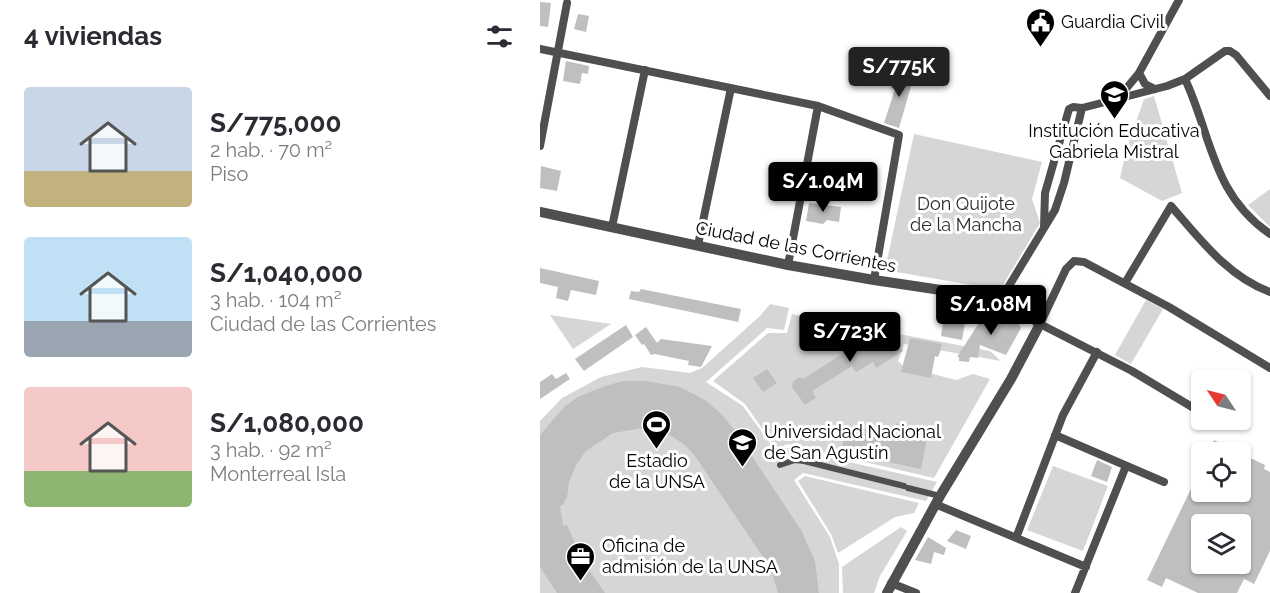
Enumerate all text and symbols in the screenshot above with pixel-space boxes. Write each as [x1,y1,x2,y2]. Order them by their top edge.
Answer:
public building icon: Guardia Civil [1024,6,1056,48]
place label: Guardia Civil [1061,11,1165,32]
icon: filters [483,20,516,53]
text: 4 viviendas [24,21,162,51]
pin: S/775K [850,47,948,98]
text: S/775K [863,54,935,78]
school or university icon: Institución Educativa Gabriela Mistral [1098,78,1130,120]
text: S/775,000 [210,108,341,138]
icon: home [72,111,144,183]
place label: Institución Educativa Gabriela Mistral [1028,120,1200,162]
text: 2 hab. · 70 m² [210,138,332,162]
text: Piso [210,162,248,186]
pin: S/1.04M [768,162,878,213]
text: S/1.04M [782,169,864,193]
park label: Don Quijote de la Mancha [910,193,1022,235]
street label: Ciudad de las Corrientes [694,217,898,276]
text: S/1,040,000 [210,258,363,288]
icon: home [72,261,144,333]
pin: S/1.08M [936,285,1046,336]
text: 3 hab. · 104 m² [210,288,341,312]
text: S/1.08M [950,292,1032,316]
text: Ciudad de las Corrientes [210,312,436,336]
pin: S/723K [801,312,899,363]
text: S/723K [813,319,887,343]
north arrow [1191,370,1251,430]
map controls [1191,370,1251,574]
text: S/1,080,000 [210,408,364,438]
sports icon: Estadio de la UNSA [641,408,673,450]
icon: home [72,411,144,483]
place label: Universidad Nacional de San Agustín [764,421,941,463]
school or university icon: Universidad Nacional de San Agustín [727,426,759,468]
text: 3 hab. · 92 m² [210,438,332,462]
button: locate [1191,442,1251,502]
place label: Estadio de la UNSA [609,450,705,492]
text: Monterreal Isla [210,462,346,486]
button: layers [1191,514,1251,574]
place label: Oficina de admisión de la UNSA [602,535,778,577]
office icon: Oficina de admisión de la UNSA [565,540,597,582]

